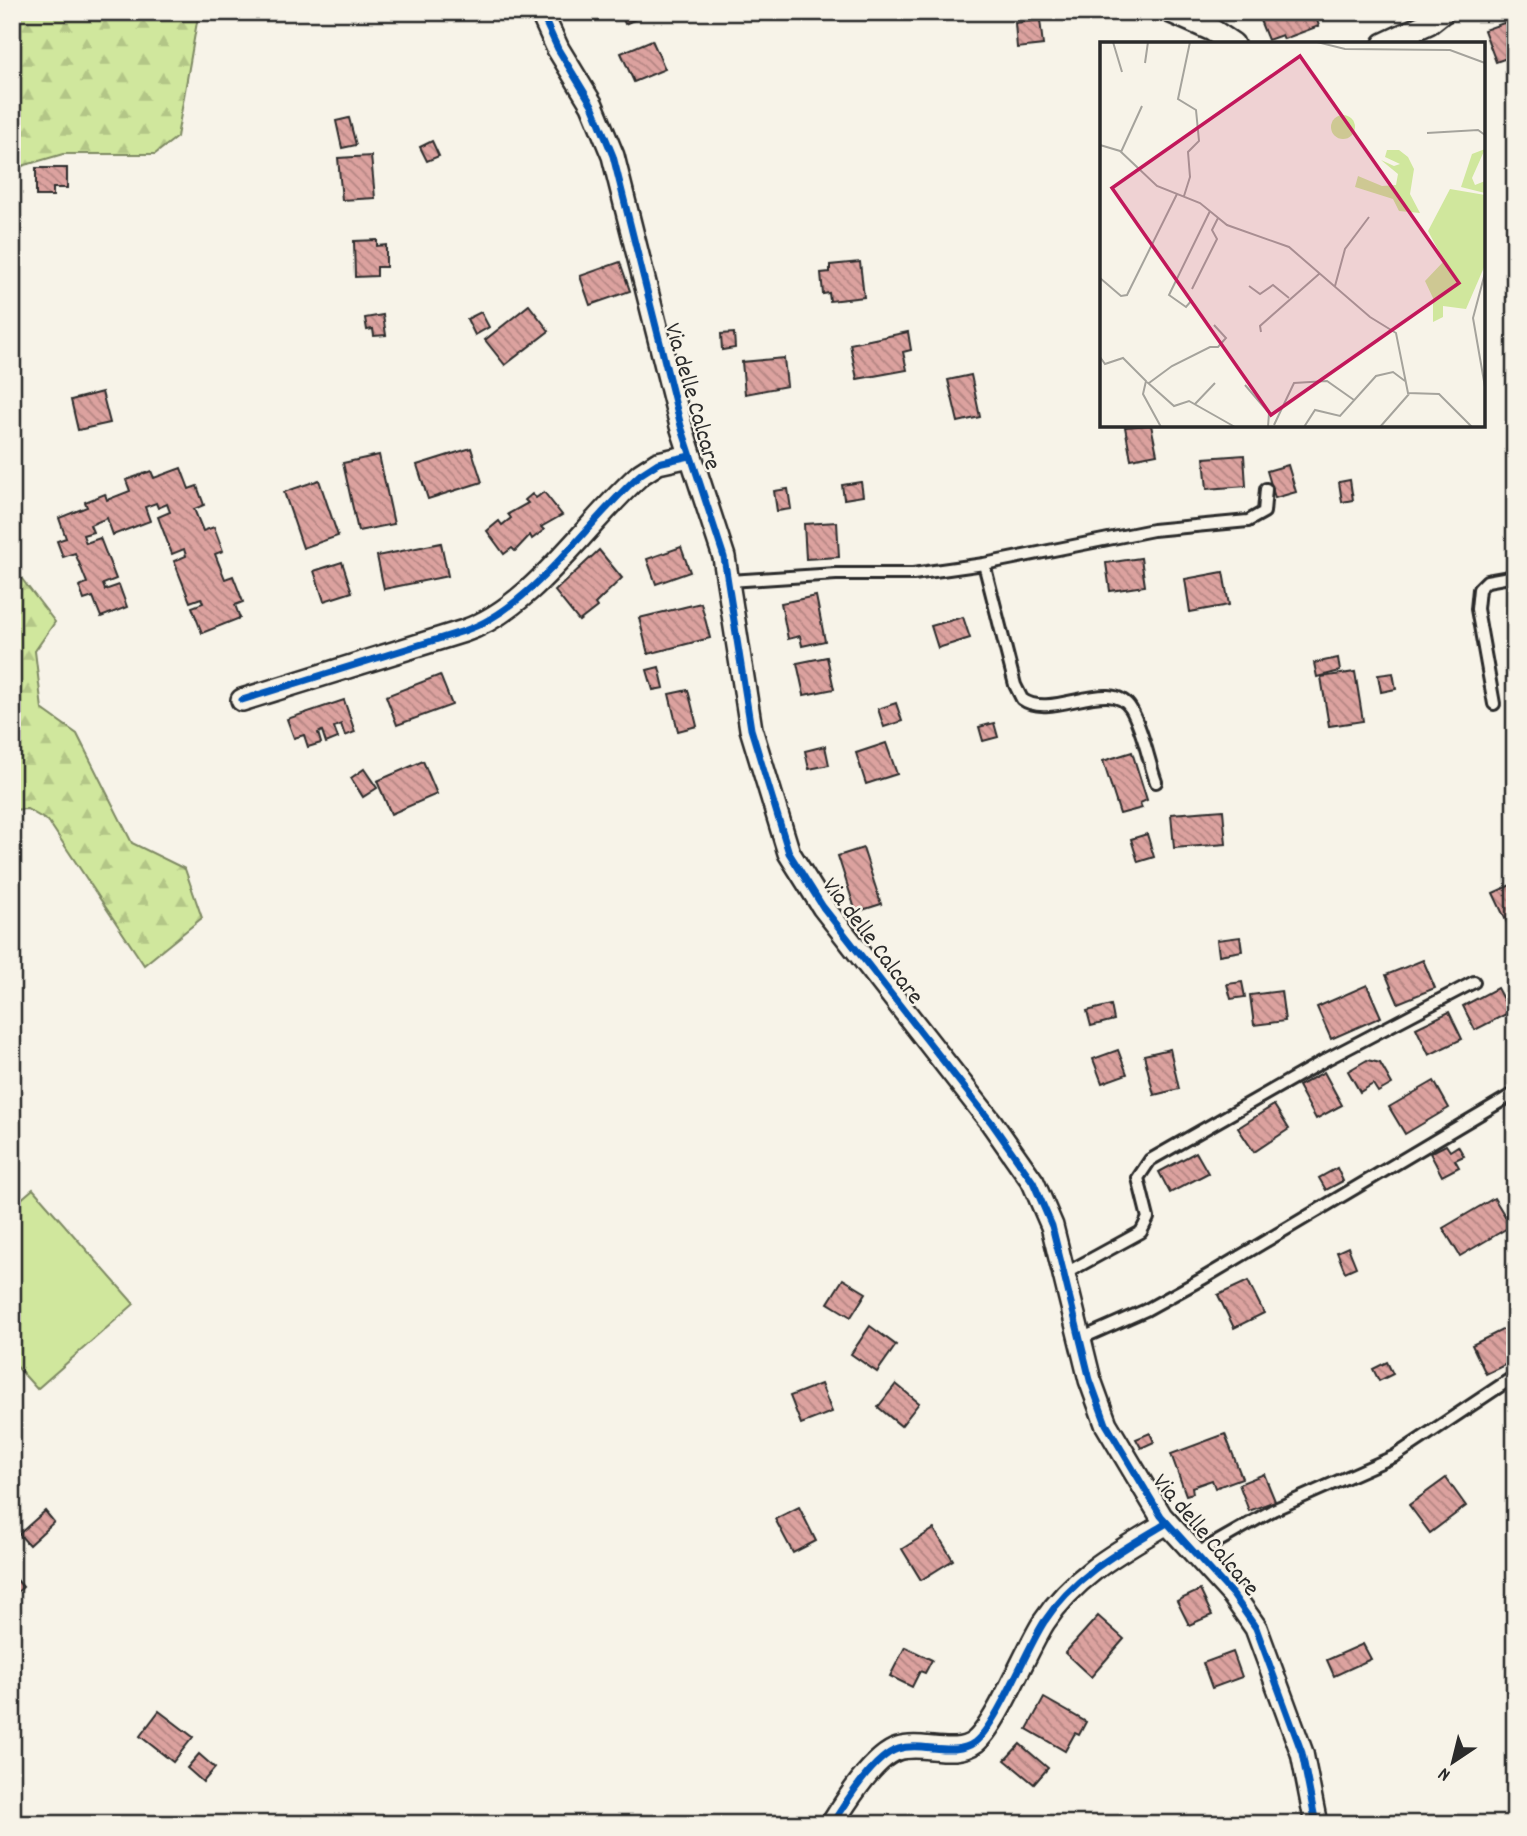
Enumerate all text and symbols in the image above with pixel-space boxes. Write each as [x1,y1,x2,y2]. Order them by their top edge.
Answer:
inset map [1100,42,1485,427]
street label: Via delle Calcare [654,319,728,474]
street label: Via delle Calcare [813,871,931,1012]
street label: Via delle Calcare [1143,1467,1266,1605]
north arrow [1418,1728,1488,1798]
text: N [1434,1759,1457,1787]

